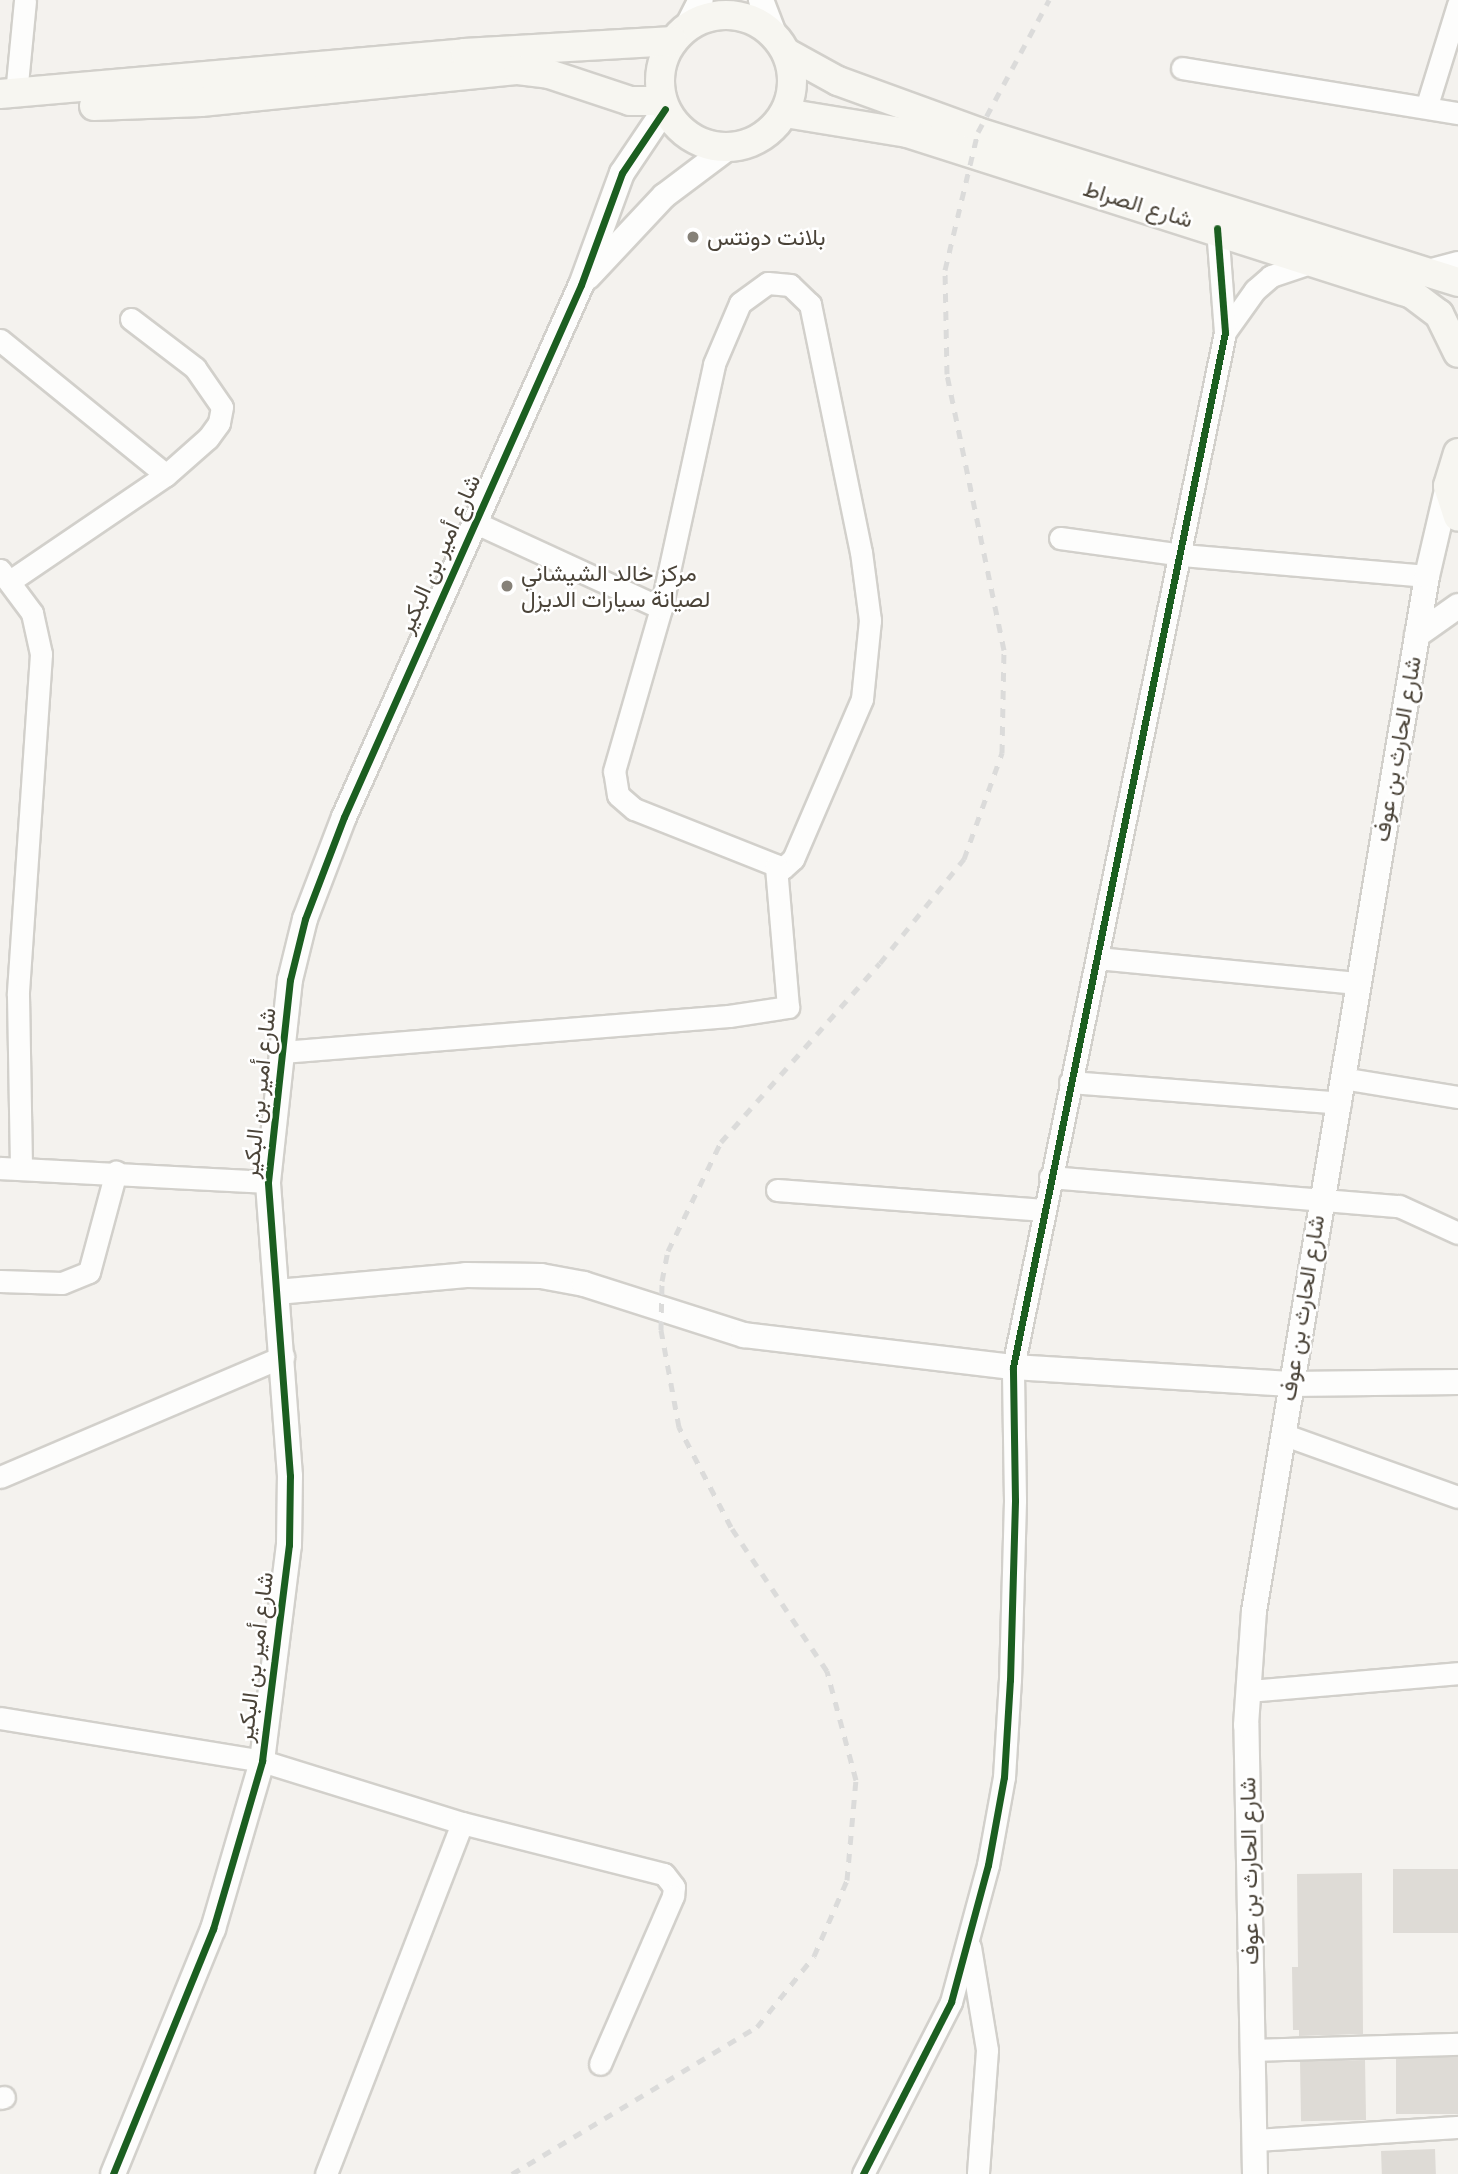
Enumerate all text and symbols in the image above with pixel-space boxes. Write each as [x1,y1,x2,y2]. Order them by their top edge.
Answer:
street label: شارع الصراط [1080,174,1196,234]
place label: بلانت دونتس [707,223,825,251]
marker: بلانت دونتس [685,229,701,245]
street label: شارع أمير بن البكير [392,470,486,638]
place label: مركز خالد الشيشاني لصيانة سيارات الديزل [521,559,710,613]
marker: مركز خالد الشيشاني لصيانة سيارات الديزل [499,578,515,594]
street label: شارع الحارث بن عوف [1367,654,1427,844]
street label: شارع أمير بن البكير [236,1006,282,1180]
street label: شارع الحارث بن عوف [1274,1213,1330,1403]
street label: شارع أمير بن البكير [231,1570,279,1744]
street label: شارع الحارث بن عوف [1234,1777,1264,1965]

